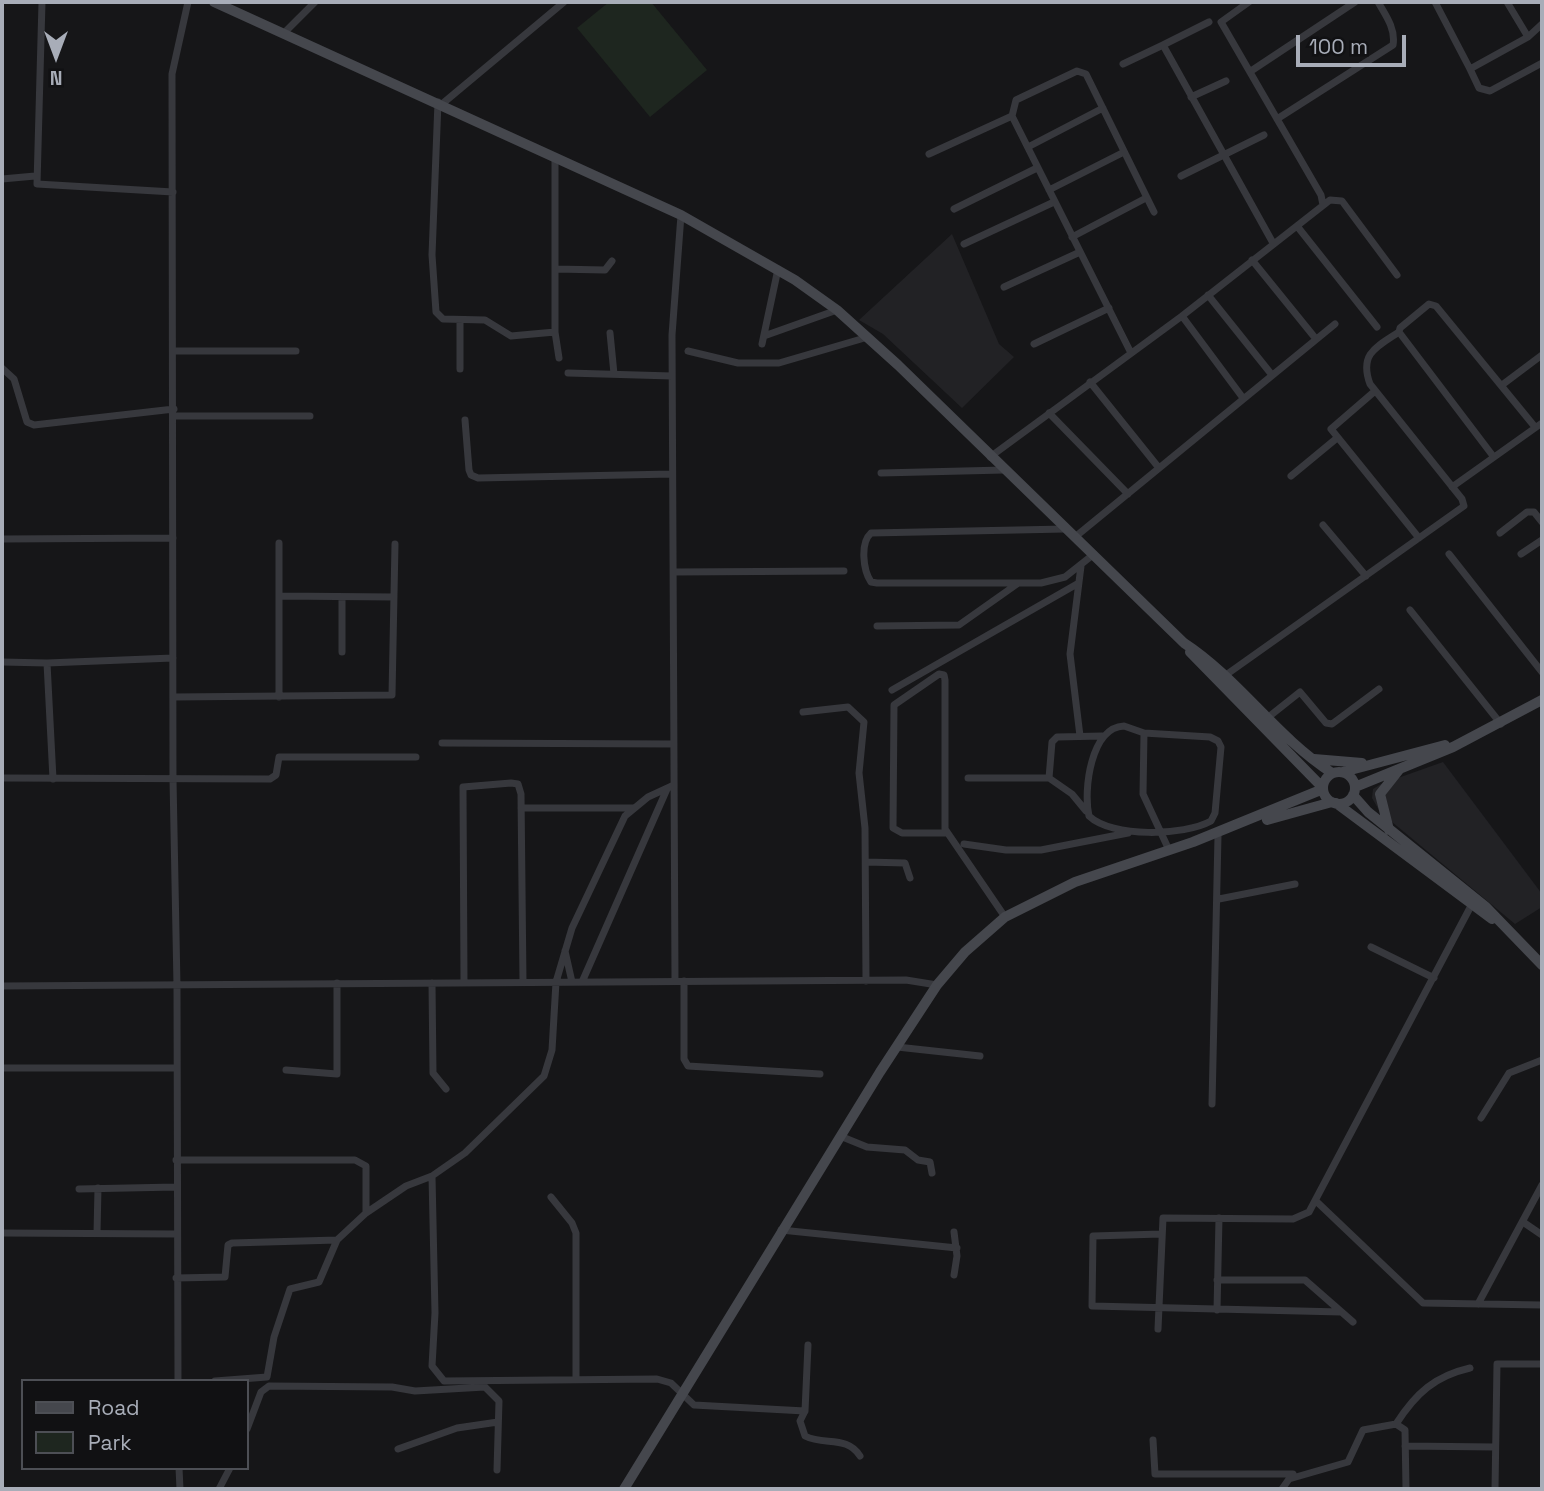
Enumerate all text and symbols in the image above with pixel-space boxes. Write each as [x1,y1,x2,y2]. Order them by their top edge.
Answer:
north arrow [21,21,91,91]
scale bar [1299,21,1409,65]
text: 100 m [1309,33,1368,60]
text: N [50,65,62,90]
legend [21,1379,248,1470]
text: Road [88,1394,140,1421]
text: Park [88,1429,132,1456]

